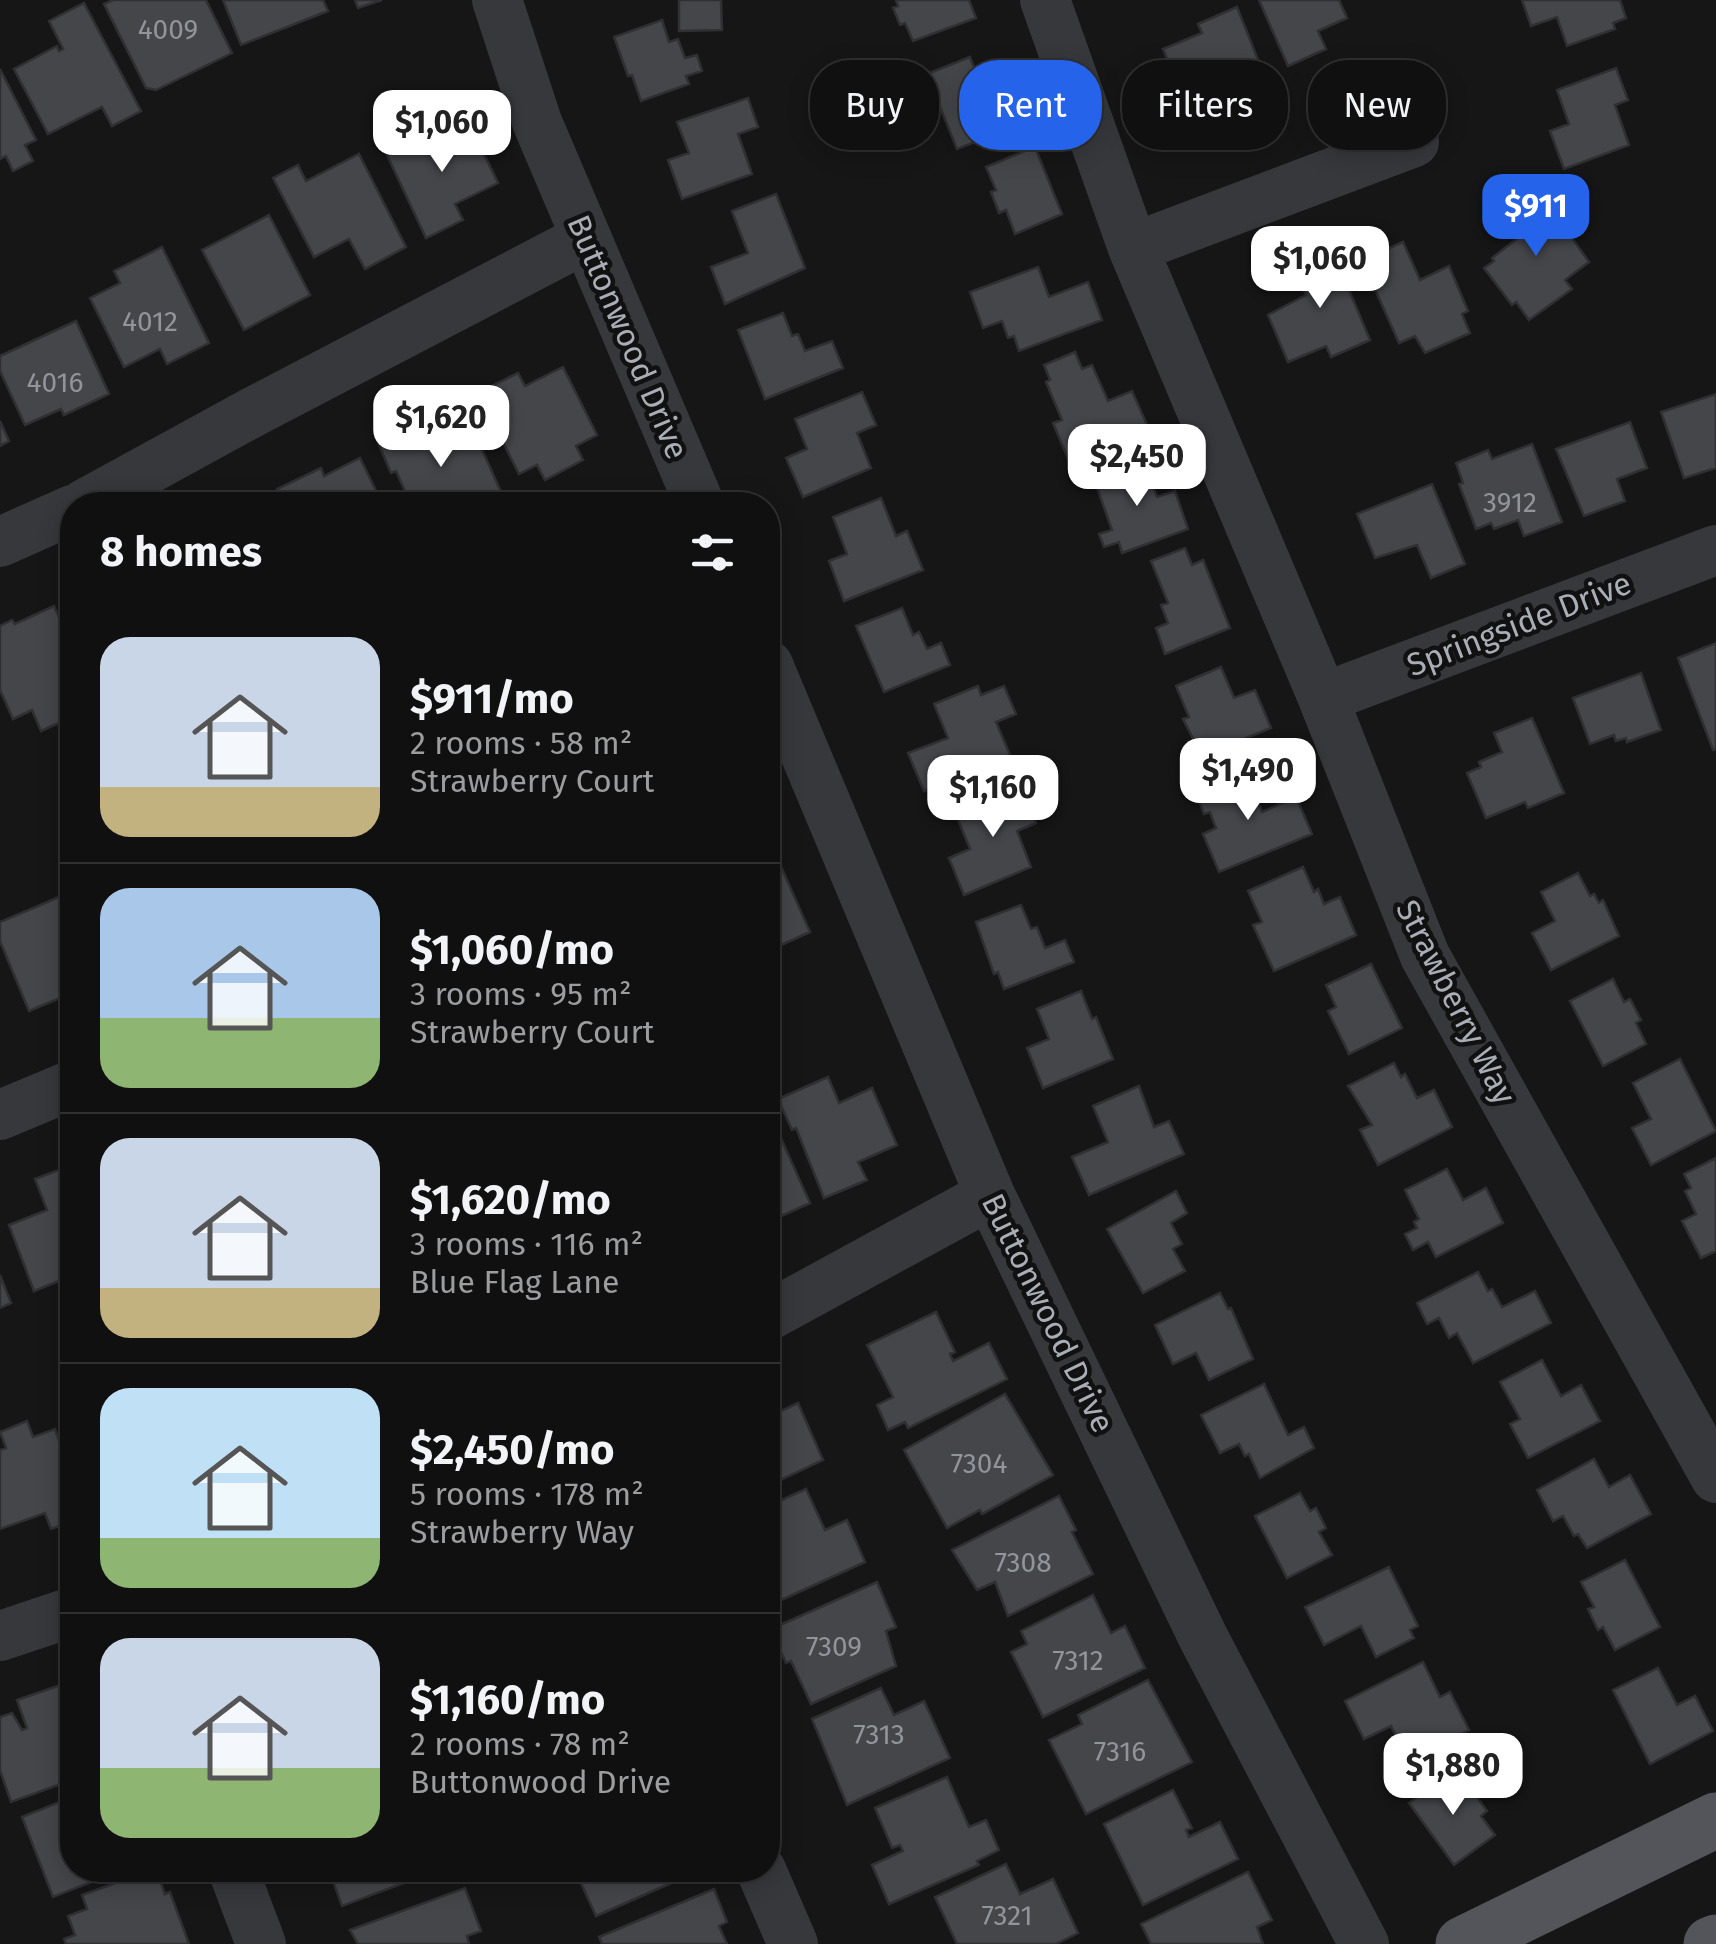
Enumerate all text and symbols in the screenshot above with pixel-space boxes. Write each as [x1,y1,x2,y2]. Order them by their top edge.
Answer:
house number: 4009 [138,13,198,46]
chip: Buy [810,60,939,150]
chip: Rent [959,60,1102,150]
chip: Filters [1122,60,1288,150]
chip: New [1308,60,1446,150]
pin: $1,060 [361,90,523,175]
text: $1,060 [395,103,489,141]
pin: $911 [1477,174,1595,259]
text: $911 [1504,187,1568,225]
street label: Buttonwood Drive [559,209,697,465]
pin: $1,060 [1239,226,1401,311]
text: $1,060 [1273,239,1367,277]
house number: 4012 [122,305,178,338]
house number: 4016 [27,366,83,399]
pin: $1,620 [360,385,522,470]
text: $1,620 [395,398,487,436]
pin: $2,450 [1056,424,1218,509]
text: $2,450 [1090,437,1184,475]
house number: 3912 [1483,486,1537,519]
icon: filters [685,525,740,580]
text: 8 homes [100,527,262,577]
street label: Springside Drive [1402,564,1636,684]
text: $911/mo [410,674,574,724]
icon: home [180,677,300,797]
text: 2 rooms · 58 m² [410,724,632,762]
pin: $1,490 [1167,738,1329,823]
text: $1,490 [1202,751,1294,789]
pin: $1,160 [912,755,1074,840]
text: Strawberry Court [410,762,654,800]
text: $1,160 [949,768,1037,806]
street label: Strawberry Way [1388,894,1524,1111]
text: $1,060/mo [410,925,614,975]
icon: home [180,928,300,1048]
text: 3 rooms · 95 m² [410,975,632,1013]
text: Strawberry Court [410,1013,654,1051]
text: $1,620/mo [410,1175,611,1225]
icon: home [180,1178,300,1298]
street label: Buttonwood Drive [974,1187,1122,1439]
text: 3 rooms · 116 m² [410,1225,643,1263]
text: Blue Flag Lane [410,1263,619,1301]
text: $2,450/mo [410,1425,615,1475]
icon: home [180,1428,300,1548]
house number: 7304 [951,1447,1007,1480]
text: 5 rooms · 178 m² [410,1475,644,1513]
text: Strawberry Way [410,1513,634,1551]
house number: 7308 [994,1546,1052,1579]
house number: 7309 [806,1630,862,1663]
house number: 7312 [1052,1644,1104,1677]
text: $1,160/mo [410,1675,605,1725]
icon: home [180,1678,300,1798]
house number: 7313 [853,1718,905,1751]
text: 2 rooms · 78 m² [410,1725,630,1763]
pin: $1,880 [1372,1733,1534,1818]
house number: 7316 [1094,1735,1146,1768]
text: $1,880 [1406,1746,1500,1784]
text: Buttonwood Drive [410,1763,671,1801]
house number: 7321 [981,1899,1033,1932]

